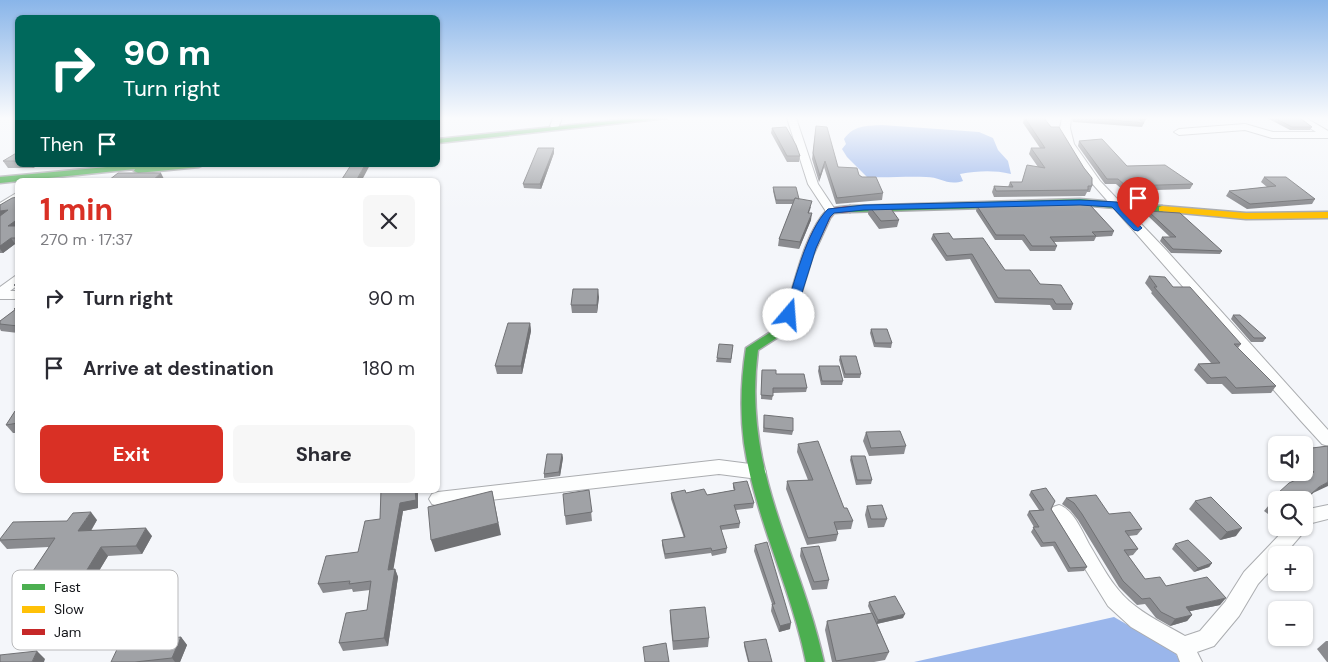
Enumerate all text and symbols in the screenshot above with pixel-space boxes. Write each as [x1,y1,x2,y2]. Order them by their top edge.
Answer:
text: 90 m [123,30,211,76]
icon: right [40,35,105,100]
text: Turn right [123,74,220,103]
icon: arrive [93,130,121,158]
text: Then [40,132,83,157]
pin [1117,177,1159,228]
icon: arrive [1124,184,1152,212]
text: 1 min [40,190,113,229]
button: close [363,195,415,247]
text: 270 m · 17:37 [40,229,133,250]
icon: right [40,284,68,312]
text: Turn right [83,286,173,311]
text: 90 m [368,286,415,311]
position arrow [762,288,814,340]
icon: arrive [40,354,68,382]
text: Arrive at destination [83,356,274,381]
text: 180 m [363,356,415,381]
button: Exit [40,425,223,483]
button: Share [233,425,415,483]
map controls [1268,436,1313,646]
button: sound [1268,436,1313,481]
button: search [1268,491,1313,536]
button: + [1268,546,1313,591]
legend [12,570,178,650]
text: Fast [54,578,81,596]
text: Slow [54,600,84,618]
button: − [1268,601,1313,646]
text: Jam [54,623,81,641]

